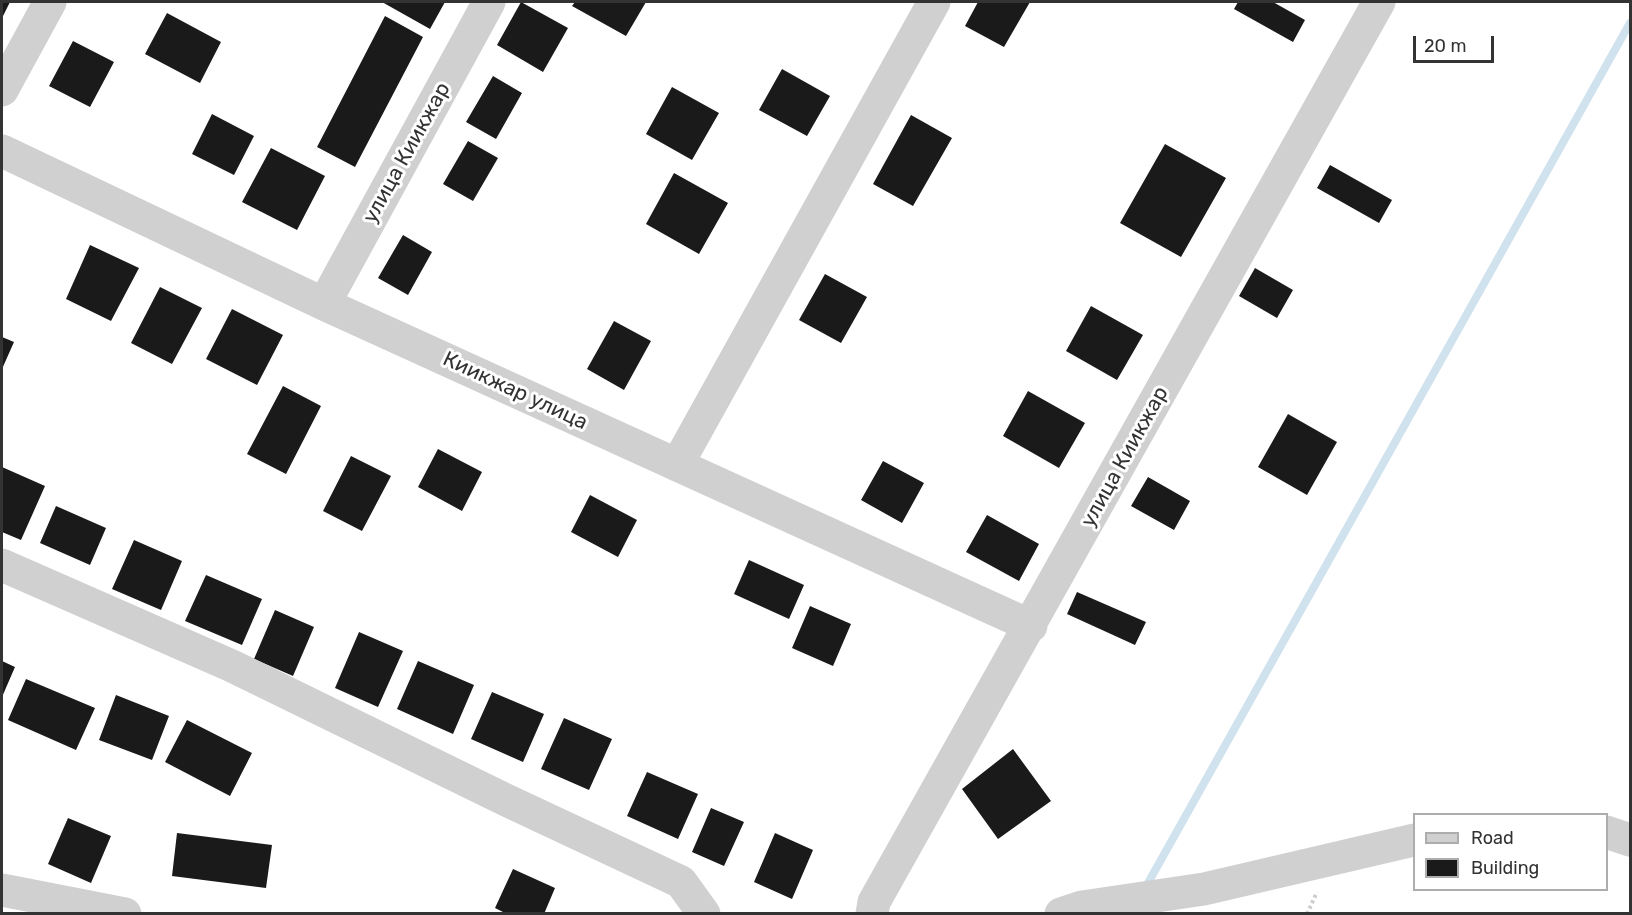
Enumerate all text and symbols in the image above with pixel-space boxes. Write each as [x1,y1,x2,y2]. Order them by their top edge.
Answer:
scale bar [1416,24,1497,62]
text: 20 m [1424,35,1466,57]
street label: улица Киикжар [358,78,456,228]
street label: Киикжар улица [439,346,591,436]
street label: улица Киикжар [1076,382,1174,532]
legend [1413,813,1608,891]
text: Road [1471,827,1514,849]
text: Building [1471,857,1539,879]

